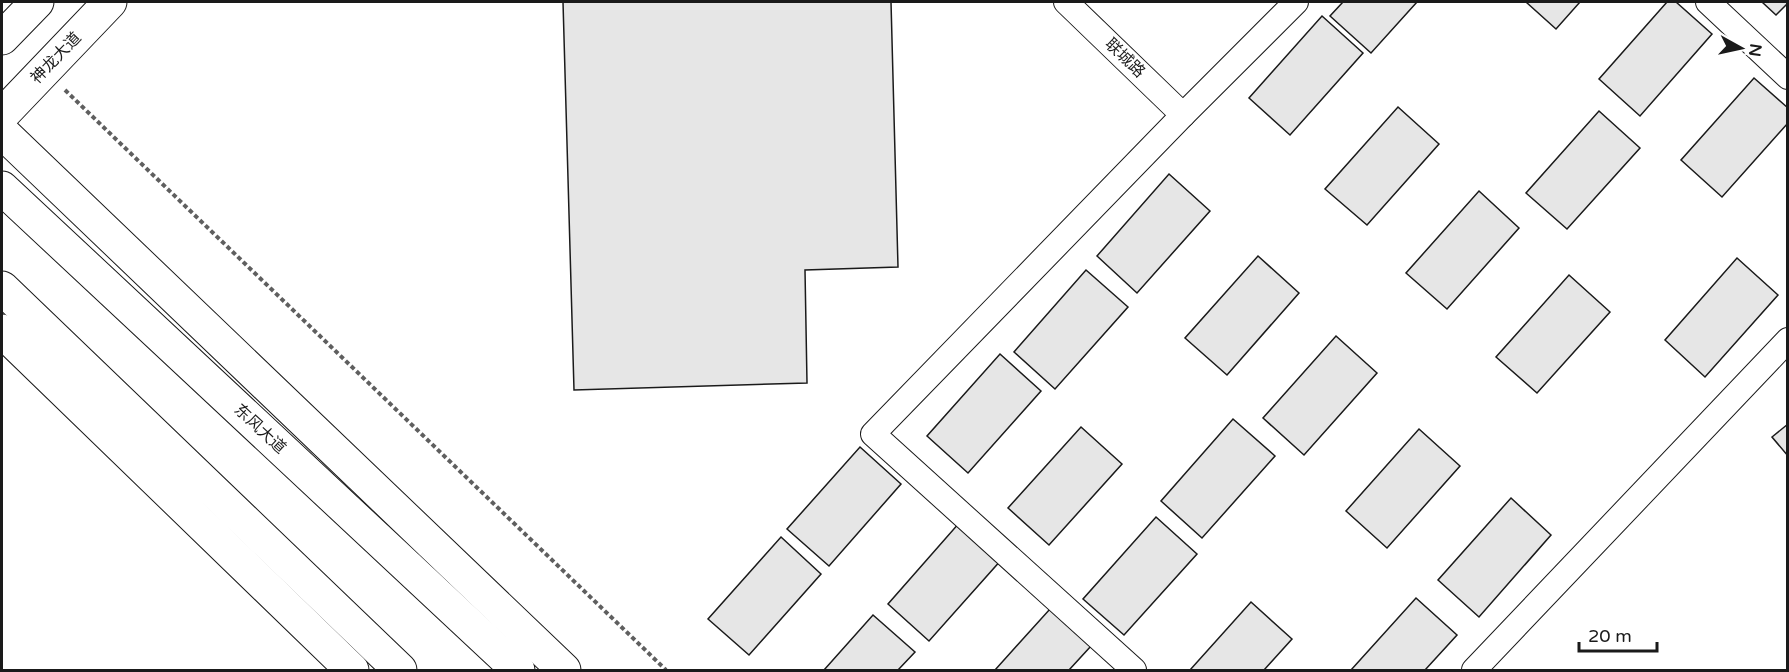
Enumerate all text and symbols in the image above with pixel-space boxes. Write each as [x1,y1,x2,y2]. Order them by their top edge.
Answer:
north arrow [1711,18,1771,78]
street label: 神龙大道 [27,28,85,88]
street label: 联城路 [1101,34,1149,82]
text: N [1744,42,1766,58]
street label: 东风大道 [230,400,290,458]
scale bar [1579,615,1657,653]
text: 20 m [1588,625,1632,647]

